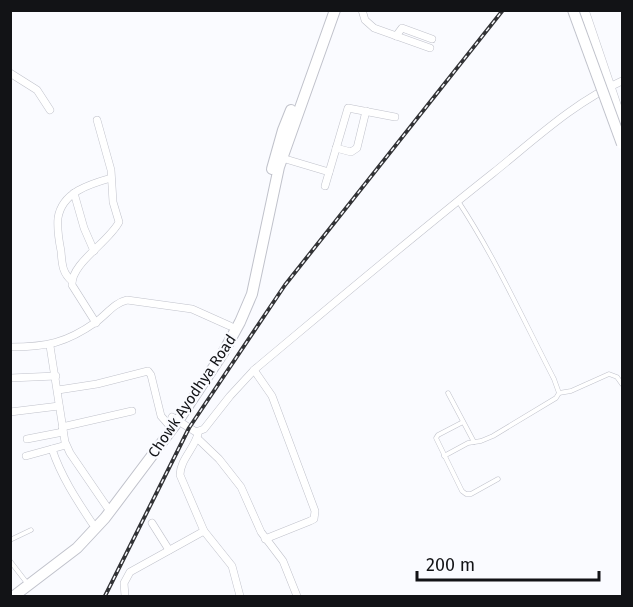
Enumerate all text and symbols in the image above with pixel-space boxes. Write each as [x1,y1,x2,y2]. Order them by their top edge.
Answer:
street label: Chowk Ayodhya Road [144,331,240,461]
scale bar [417,544,598,582]
text: 200 m [426,554,475,576]

